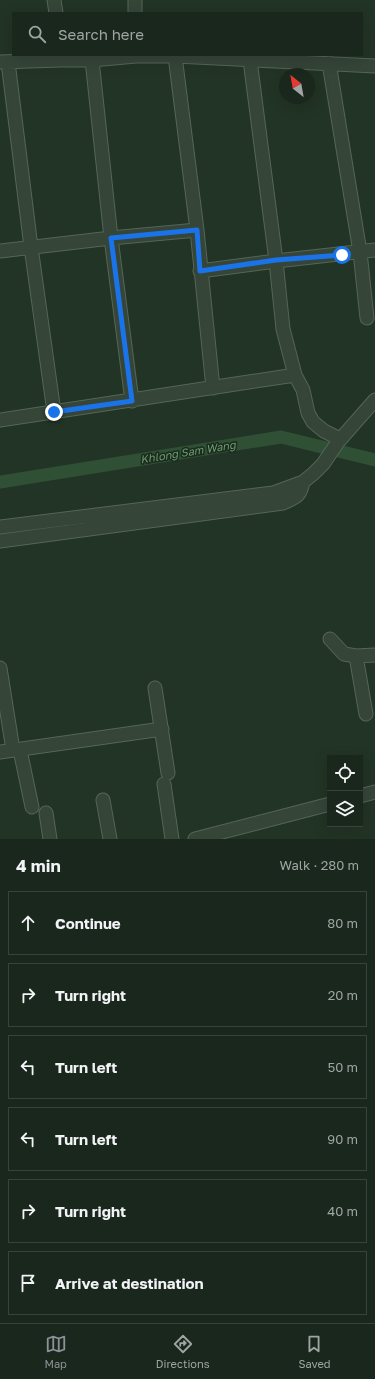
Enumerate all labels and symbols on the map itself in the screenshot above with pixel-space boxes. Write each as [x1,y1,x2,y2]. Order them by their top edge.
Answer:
north arrow [279,68,315,104]
route start [333,246,351,264]
route end [45,403,63,421]
water label: Khlong Sam Wang [139,437,238,466]

